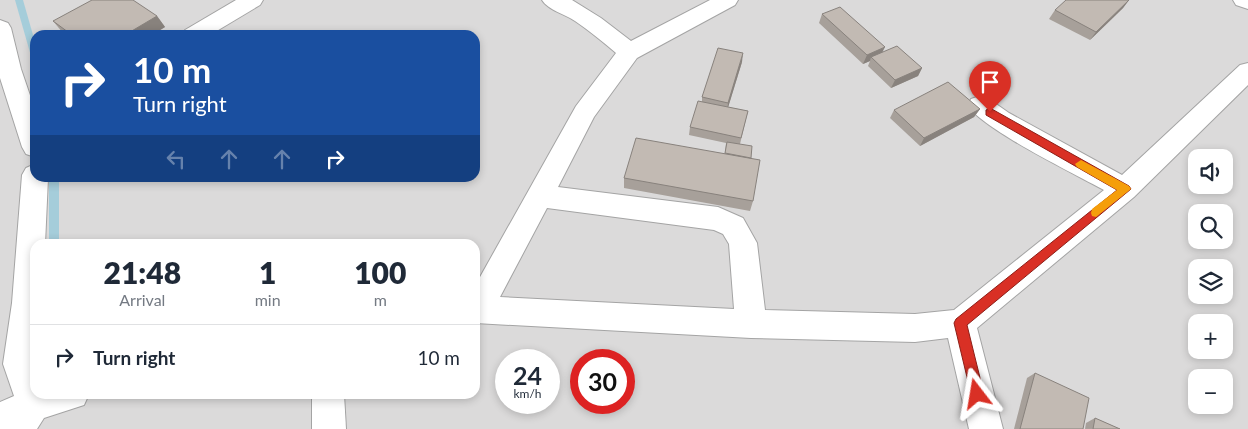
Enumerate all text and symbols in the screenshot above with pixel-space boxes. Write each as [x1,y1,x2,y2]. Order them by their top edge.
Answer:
text: 10 m [133,48,211,90]
icon: right [50,50,115,115]
pin [969,61,1011,112]
icon: arrive [976,68,1004,96]
text: Turn right [133,90,227,117]
icon: left [162,145,190,173]
icon: ahead [215,145,243,173]
icon: ahead [268,145,296,173]
icon: right [321,145,349,173]
map controls [1188,149,1233,414]
button: sound [1188,149,1233,194]
button: search [1188,204,1233,249]
text: 21:48 [104,254,181,290]
text: 1 [259,254,276,290]
text: 100 [354,254,406,290]
button: layers [1188,259,1233,304]
text: Arrival [119,290,165,309]
text: min [255,290,281,309]
text: m [374,290,387,309]
button: + [1188,314,1233,359]
icon: right [50,343,78,371]
text: Turn right [93,346,175,369]
text: 10 m [417,346,460,369]
speed limit sign: 30 [570,349,635,414]
text: 24 [513,360,542,390]
position arrow [950,367,1002,419]
button: − [1188,369,1233,414]
text: km/h [513,386,542,401]

